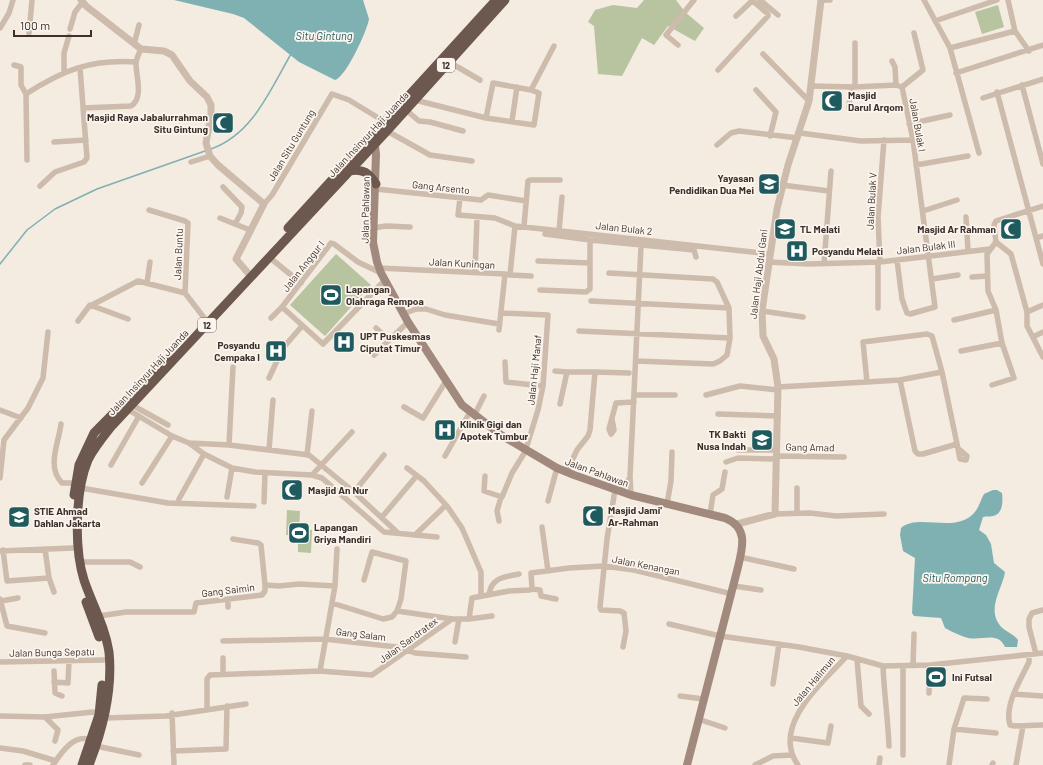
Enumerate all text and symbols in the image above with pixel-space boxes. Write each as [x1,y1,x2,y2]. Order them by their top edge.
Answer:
scale bar [14,12,91,38]
text: 100 m [20,18,50,32]
water label: Situ Gintung [296,29,353,42]
road number: 12 [437,58,455,72]
mosque icon: Masjid Darul Arqom [819,88,845,114]
street label: Jalan Insinyur Haji Juanda [325,89,411,179]
place label: Masjid Darul Arqom [848,89,903,113]
street label: Jalan Bulak I [907,97,929,153]
street label: Jalan Situ Guntung [265,107,317,183]
mosque icon: Masjid Raya Jabalurrahman Situ Gintung [210,110,236,136]
place label: Masjid Raya Jabalurrahman Situ Gintung [87,111,208,135]
school or university icon: Yayasan Pendidikan Dua Mei [756,171,782,197]
place label: Yayasan Pendidikan Dua Mei [669,172,754,196]
street label: Jalan Bulak V [864,172,879,230]
street label: Jalan Pahlawan [358,176,372,244]
street label: Gang Arsento [412,178,470,196]
school or university icon: TL Melati [772,216,798,242]
mosque icon: Masjid Ar Rahman [998,216,1024,242]
street label: Jalan Bulak 2 [595,219,653,237]
place label: TL Melati [800,223,841,235]
place label: Masjid Ar Rahman [917,223,996,235]
street label: Jalan Buntu [171,228,185,280]
street label: Jalan Haji Abdul Gani [747,229,769,319]
street label: Jalan Bulak III [896,237,956,257]
street label: Jalan Anggur I [279,238,327,294]
hospital icon: Posyandu Melati [784,238,810,264]
place label: Posyandu Melati [812,245,884,257]
street label: Jalan Kuningan [429,255,495,271]
sports icon: Lapangan Olahraga Rempoa [318,282,344,308]
place label: Lapangan Olahraga Rempoa [346,283,424,307]
road number: 12 [198,318,216,332]
street label: Jalan Insinyur Haji Juanda [105,327,191,417]
hospital icon: UPT Puskesmas Ciputat Timur [331,329,357,355]
place label: UPT Puskesmas Ciputat Timur [360,330,430,354]
street label: Jalan Haji Manaf [524,334,544,406]
hospital icon: Posyandu Cempaka I [263,338,289,364]
place label: Posyandu Cempaka I [214,339,260,363]
hospital icon: Klinik Gigi dan Apotek Tumbur [432,417,458,443]
place label: Klinik Gigi dan Apotek Tumbur [460,418,529,442]
school or university icon: TK Bakti Nusa Indah [749,427,775,453]
place label: TK Bakti Nusa Indah [697,428,746,452]
street label: Gang Amad [785,441,835,453]
street label: Jalan Pahlawan [563,455,631,489]
mosque icon: Masjid An Nur [279,477,305,503]
place label: Masjid An Nur [308,484,368,496]
mosque icon: Masjid Jami' Ar-Rahman [580,503,606,529]
school or university icon: STIE Ahmad Dahlan Jakarta [6,504,32,530]
place label: Masjid Jami' Ar-Rahman [608,504,662,528]
place label: STIE Ahmad Dahlan Jakarta [34,505,101,529]
sports icon: Lapangan Griya Mandiri [286,520,312,546]
place label: Lapangan Griya Mandiri [314,521,371,545]
street label: Jalan Kenangan [611,553,681,577]
water label: Situ Rompang [922,571,988,584]
street label: Gang Saimin [201,581,255,599]
street label: Jalan Sandratex [376,615,440,665]
street label: Gang Salam [335,625,387,643]
street label: Jalan Bunga Sepatu [9,645,95,659]
street label: Jalan Halimun [789,654,837,708]
sports icon: Ini Futsal [923,664,949,690]
place label: Ini Futsal [952,671,992,683]

